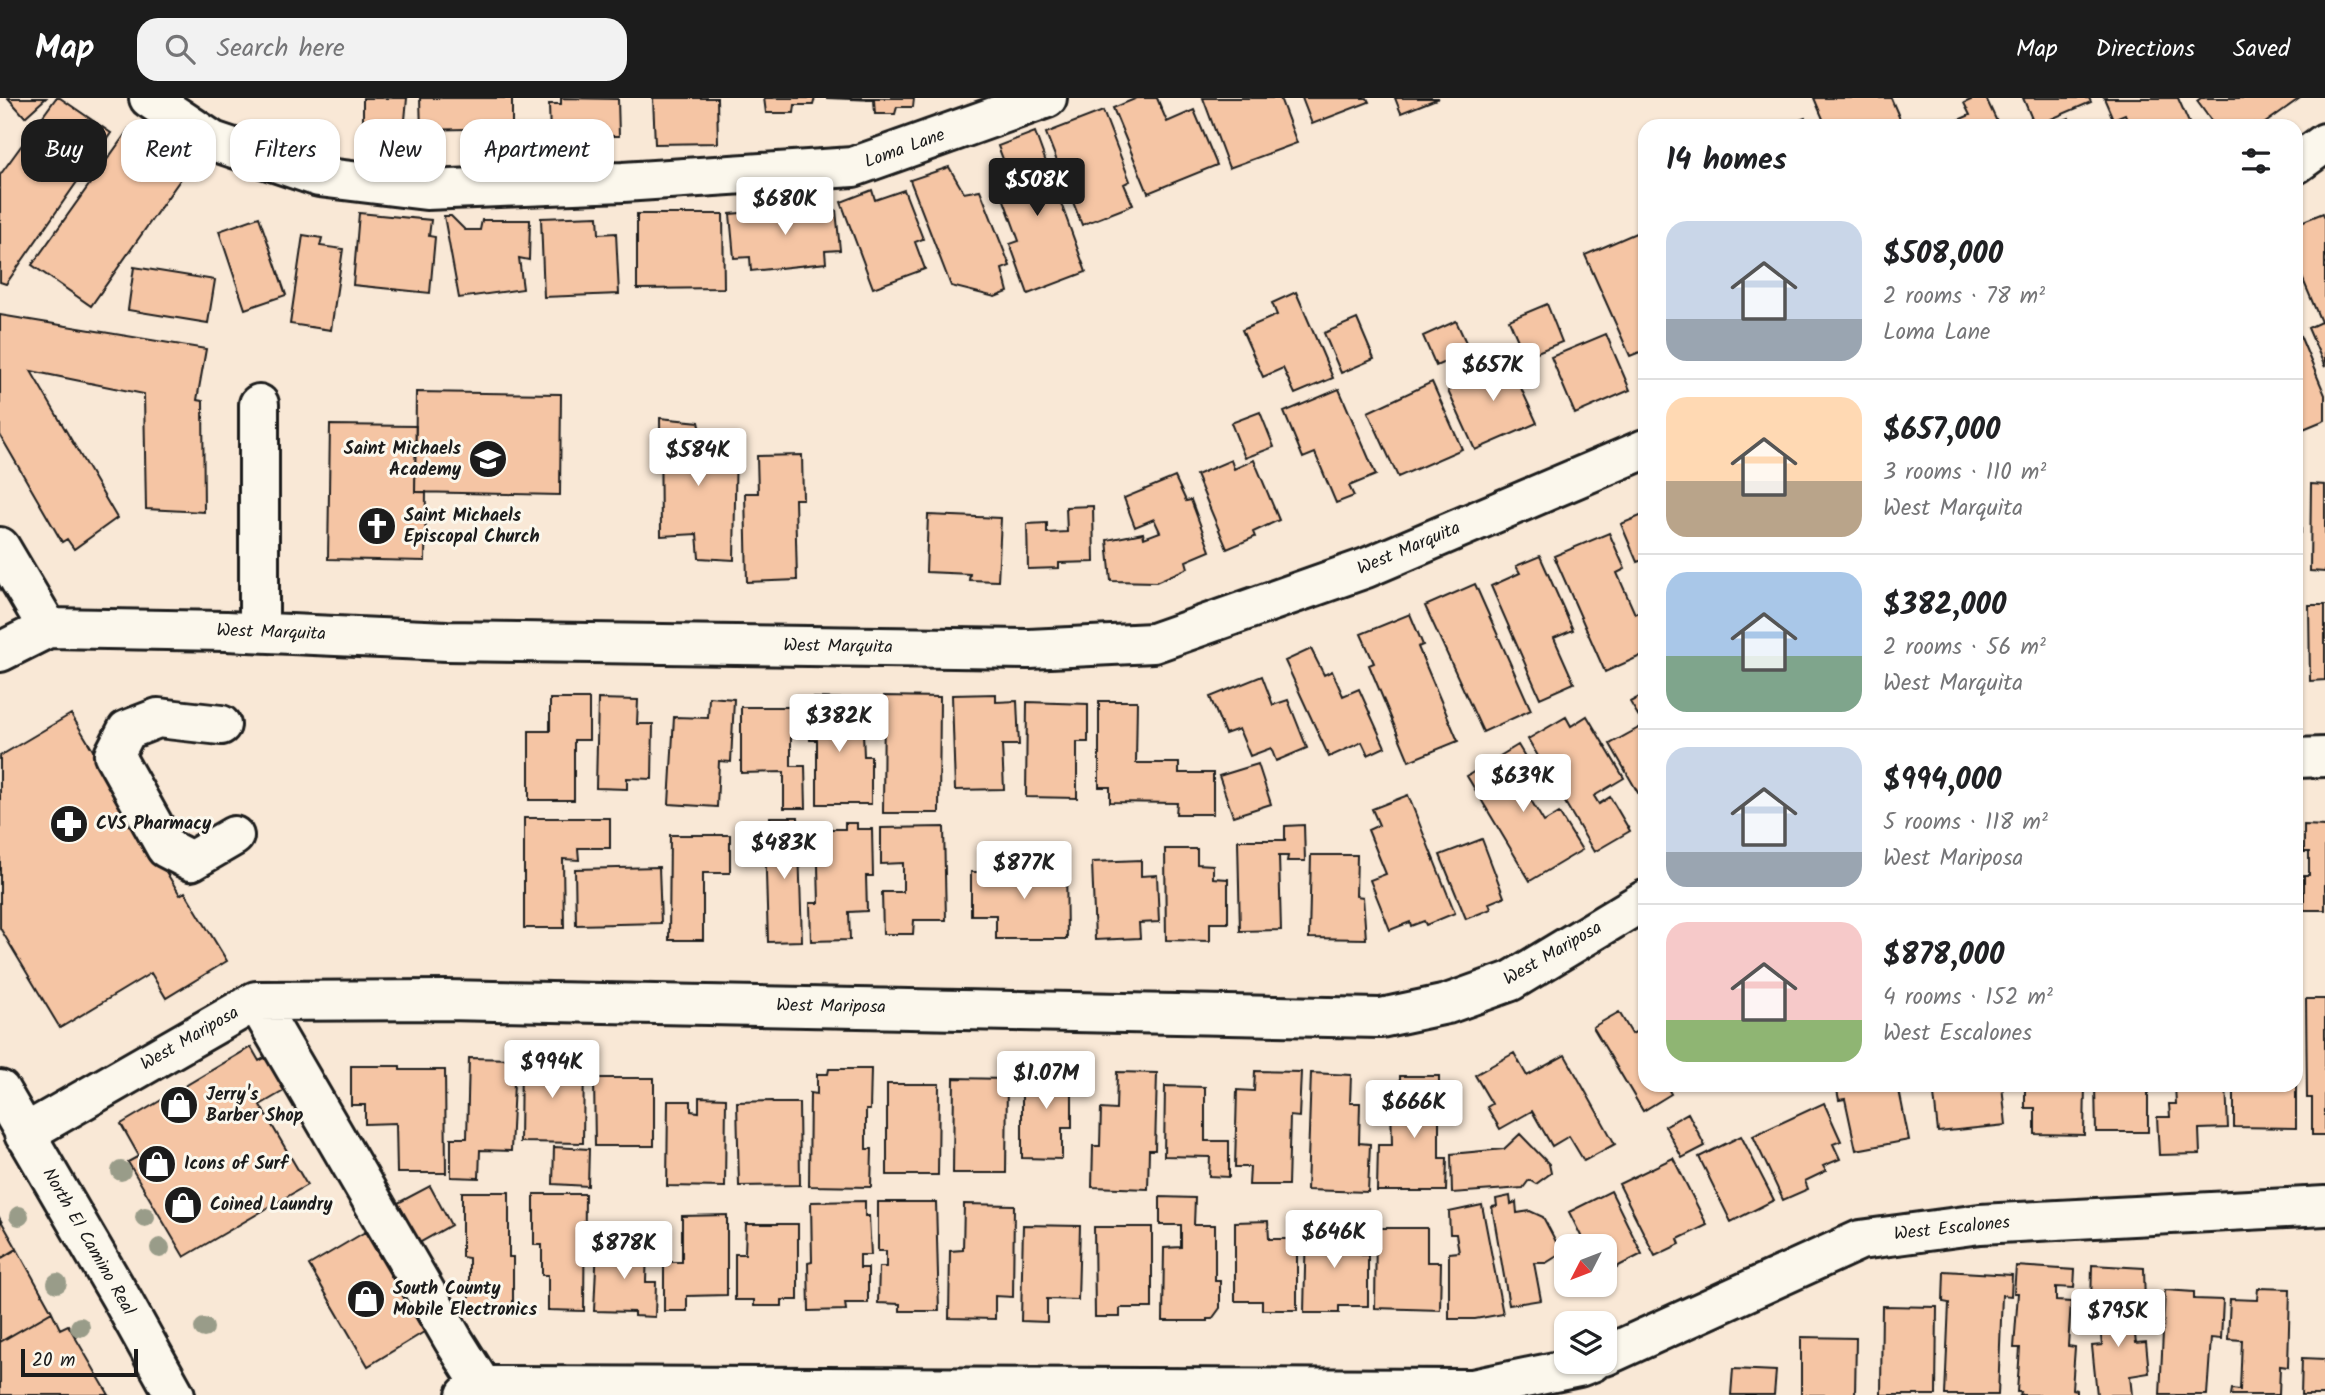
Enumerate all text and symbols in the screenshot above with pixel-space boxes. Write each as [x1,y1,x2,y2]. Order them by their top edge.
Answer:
search box [137,18,627,81]
text: Map [35,23,95,76]
text: Search here [217,28,345,70]
icon: search [161,30,199,68]
text: Map [2016,30,2058,69]
text: Directions [2096,30,2195,69]
text: Saved [2233,30,2290,69]
chip: Buy [21,119,107,182]
chip: Rent [121,119,216,182]
chip: Filters [230,119,340,182]
chip: New [354,119,446,182]
chip: Apartment [460,119,614,182]
street label: Loma Lane [861,121,949,177]
text: 14 homes [1666,137,1787,185]
icon: filters [2237,142,2275,180]
pin: $508K [988,158,1086,218]
text: $508K [1005,163,1069,199]
pin: $680K [736,178,834,237]
text: $680K [752,182,818,218]
text: $508,000 [1883,231,2003,279]
icon: home [1722,249,1806,333]
text: 2 rooms · 78 m² [1883,279,2045,315]
text: Loma Lane [1883,315,1990,351]
pin: $657K [1444,344,1542,403]
text: $657K [1462,348,1524,384]
text: $657,000 [1883,407,2000,455]
icon: home [1722,425,1806,509]
pin: $584K [649,428,747,488]
text: $584K [665,433,731,469]
place label: Saint Michaels Academy [344,435,462,485]
school or university icon: Saint Michaels Academy [467,438,509,480]
text: 3 rooms · 110 m² [1883,455,2046,491]
text: West Marquita [1883,491,2023,527]
place label: Saint Michaels Episcopal Church [404,502,540,552]
church icon: Saint Michaels Episcopal Church [356,505,398,547]
street label: West Marquita [1353,514,1465,584]
text: $382,000 [1883,582,2006,630]
icon: home [1722,600,1806,684]
street label: West Marquita [216,617,326,649]
text: 2 rooms · 56 m² [1883,630,2046,666]
street label: West Marquita [783,632,893,662]
text: West Marquita [1883,666,2023,702]
pin: $382K [790,694,888,754]
text: $382K [805,699,873,735]
pin: $639K [1474,754,1572,814]
text: $994,000 [1883,757,2002,805]
text: $639K [1491,759,1555,795]
icon: home [1722,775,1806,859]
pharmacy icon: CVS Pharmacy [48,803,90,845]
text: 5 rooms · 118 m² [1883,805,2048,841]
place label: CVS Pharmacy [96,810,212,839]
pin: $483K [735,822,833,881]
text: $483K [751,826,817,862]
text: West Mariposa [1883,841,2023,877]
pin: $877K [975,842,1073,901]
text: $877K [993,846,1055,882]
street label: West Mariposa [1498,914,1608,994]
text: $878,000 [1883,932,2004,980]
icon: home [1722,950,1806,1034]
text: 4 rooms · 152 m² [1883,980,2053,1016]
street label: West Mariposa [776,992,886,1022]
street label: West Mariposa [135,999,245,1079]
text: West Escalones [1883,1016,2032,1052]
pin: $994K [503,1040,601,1100]
text: $994K [520,1045,584,1081]
pin: $1.07M [989,1052,1103,1111]
text: $1.07M [1013,1056,1079,1092]
pin: $666K [1365,1080,1463,1140]
place label: Jerry's Barber Shop [206,1081,304,1131]
shop icon: Jerry's Barber Shop [158,1084,200,1126]
text: $666K [1382,1085,1446,1121]
shop icon: Icons of Surf [136,1143,178,1185]
place label: Icons of Surf [184,1150,290,1179]
street label: North El Camino Real [34,1163,142,1322]
shop icon: Coined Laundry [162,1184,204,1226]
place label: Coined Laundry [210,1191,333,1220]
street label: West Escalones [1892,1208,2012,1250]
pin: $646K [1285,1210,1383,1270]
text: $646K [1302,1215,1366,1251]
pin: $878K [575,1222,673,1281]
text: $878K [591,1226,657,1262]
north arrow [1554,1234,1617,1297]
map controls [1554,1234,1617,1374]
place label: South County Mobile Electronics [393,1275,538,1325]
shop icon: South County Mobile Electronics [345,1278,387,1320]
pin: $795K [2069,1290,2167,1349]
text: $795K [2087,1294,2149,1330]
button: layers [1554,1311,1617,1374]
scale bar [21,1346,138,1378]
text: 20 m [32,1346,75,1376]

